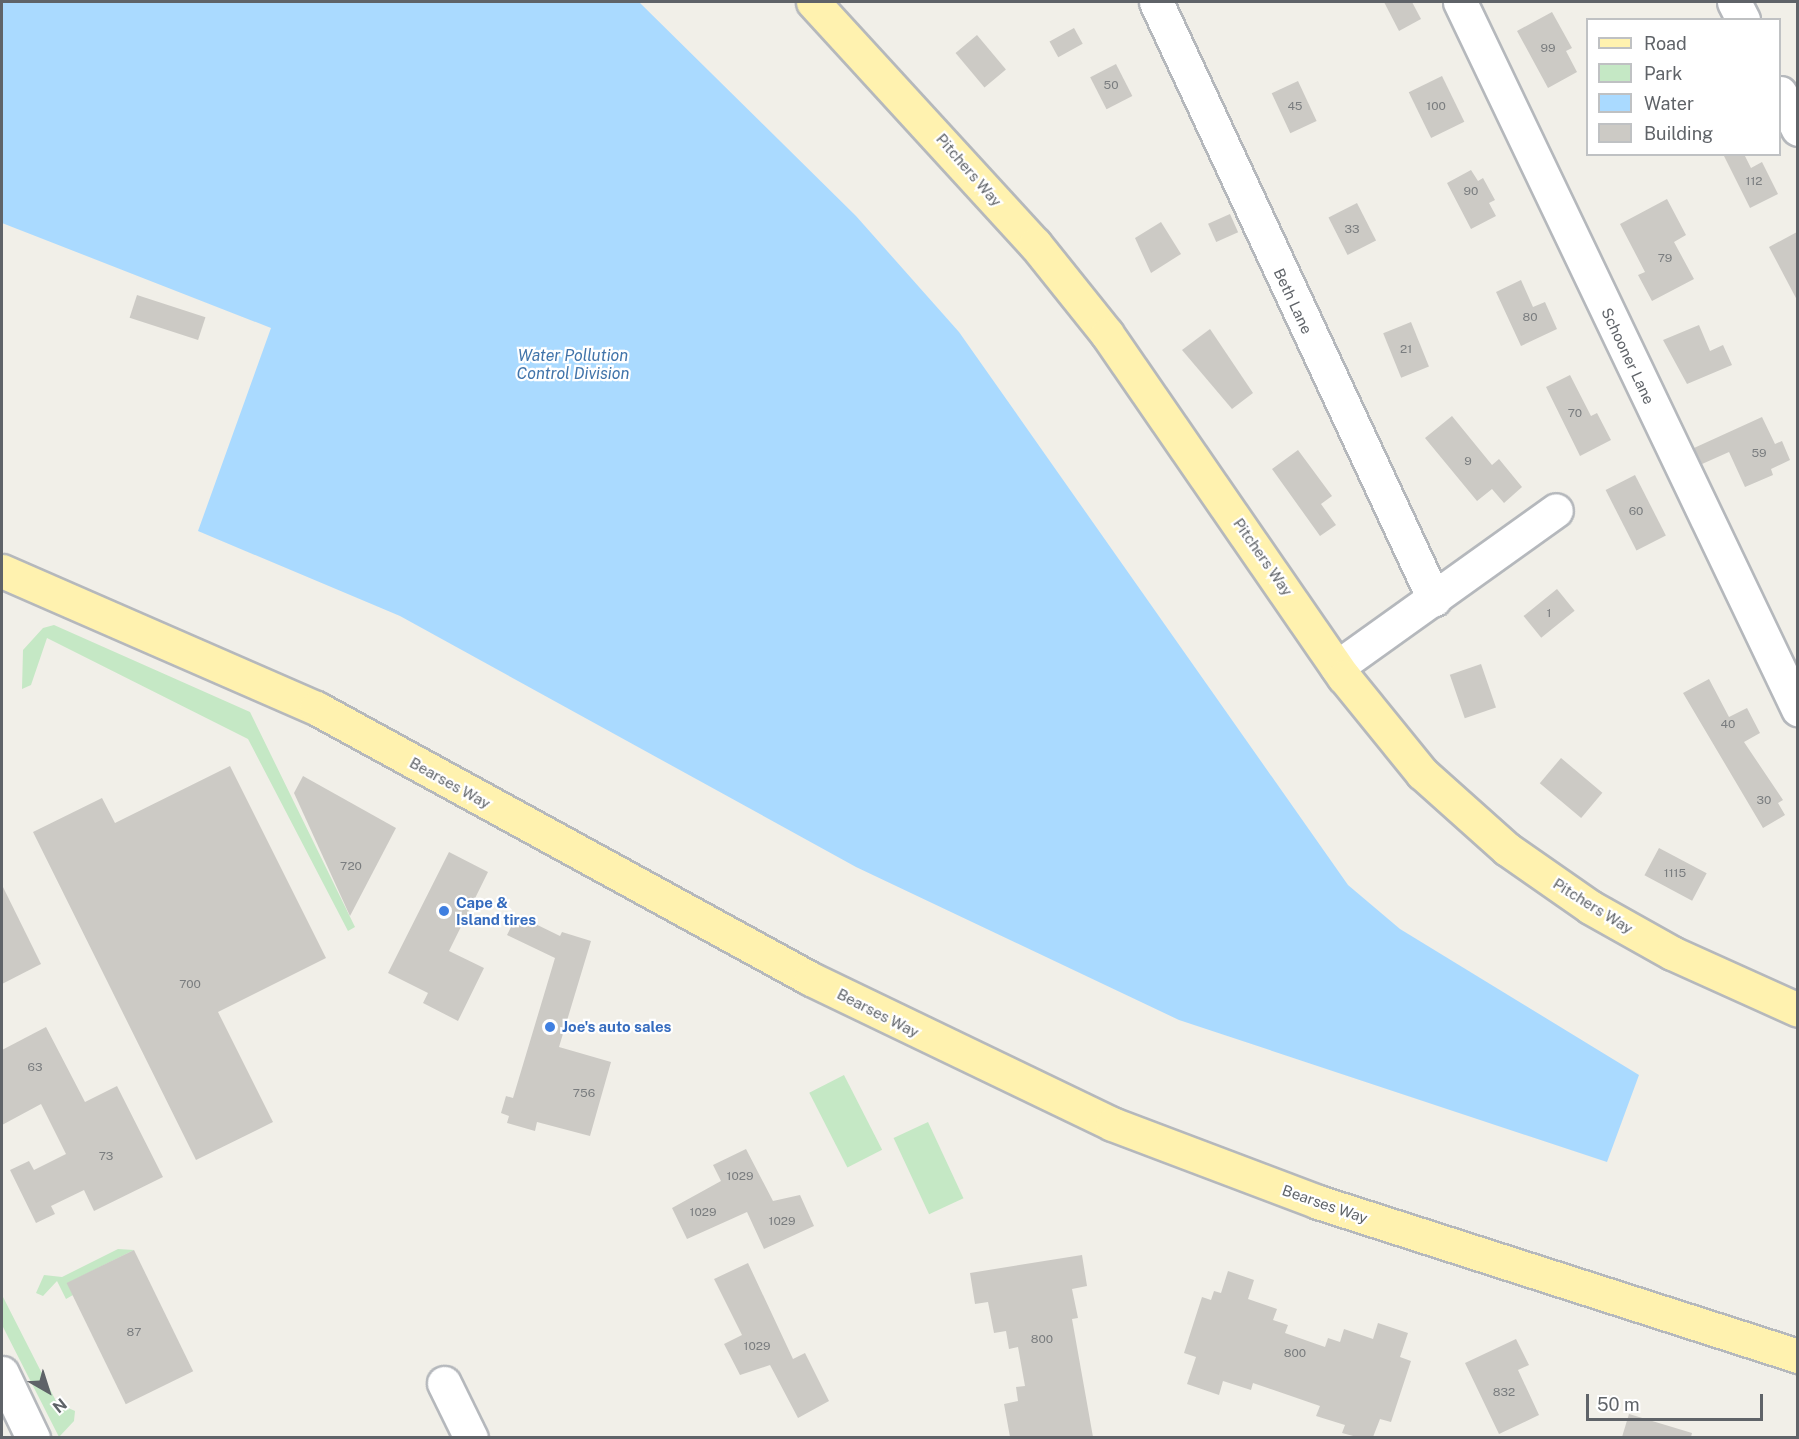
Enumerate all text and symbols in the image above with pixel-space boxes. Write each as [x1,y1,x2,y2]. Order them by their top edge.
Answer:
legend [1586,18,1781,156]
text: Road [1644,33,1687,54]
house number: 99 [1541,42,1555,56]
text: Park [1644,63,1682,84]
house number: 50 [1103,79,1119,93]
text: Water [1644,93,1694,114]
house number: 45 [1287,100,1303,114]
house number: 100 [1426,100,1446,114]
text: Building [1644,123,1713,144]
street label: Pitchers Way [932,130,1006,210]
house number: 112 [1746,175,1762,189]
house number: 90 [1464,185,1478,199]
house number: 33 [1344,223,1360,237]
house number: 79 [1658,252,1672,266]
street label: Beth Lane [1270,265,1316,337]
street label: Schooner Lane [1598,305,1658,407]
house number: 80 [1522,311,1538,325]
house number: 21 [1400,343,1412,357]
water label: Water Pollution Control Division [517,346,629,384]
house number: 70 [1568,407,1582,421]
house number: 59 [1751,447,1767,461]
house number: 9 [1464,455,1472,469]
house number: 60 [1629,505,1643,519]
street label: Pitchers Way [1230,515,1296,599]
house number: 1 [1547,607,1551,621]
house number: 40 [1721,718,1735,732]
street label: Bearses Way [406,753,494,813]
house number: 30 [1757,794,1771,808]
house number: 720 [340,860,362,874]
house number: 1115 [1664,867,1686,881]
street label: Pitchers Way [1550,874,1636,938]
place label: Cape & Island tires [456,893,536,928]
marker: Cape & Island tires [437,904,451,918]
house number: 700 [179,978,201,992]
street label: Bearses Way [834,985,922,1041]
place label: Joe's auto sales [562,1018,672,1036]
marker: Joe's auto sales [543,1020,557,1034]
house number: 63 [28,1061,42,1075]
house number: 756 [573,1087,595,1101]
house number: 73 [99,1150,113,1164]
house number: 1029 [727,1170,753,1184]
street label: Bearses Way [1280,1181,1370,1227]
house number: 1029 [690,1206,716,1220]
house number: 1029 [769,1215,795,1229]
house number: 87 [127,1326,141,1340]
house number: 800 [1031,1333,1053,1347]
house number: 1029 [744,1340,770,1354]
house number: 800 [1284,1347,1306,1361]
north arrow [18,1361,78,1421]
scale bar [1589,1382,1766,1420]
house number: 832 [1493,1386,1515,1400]
text: N [49,1394,70,1417]
text: 50 m [1597,1394,1640,1415]

